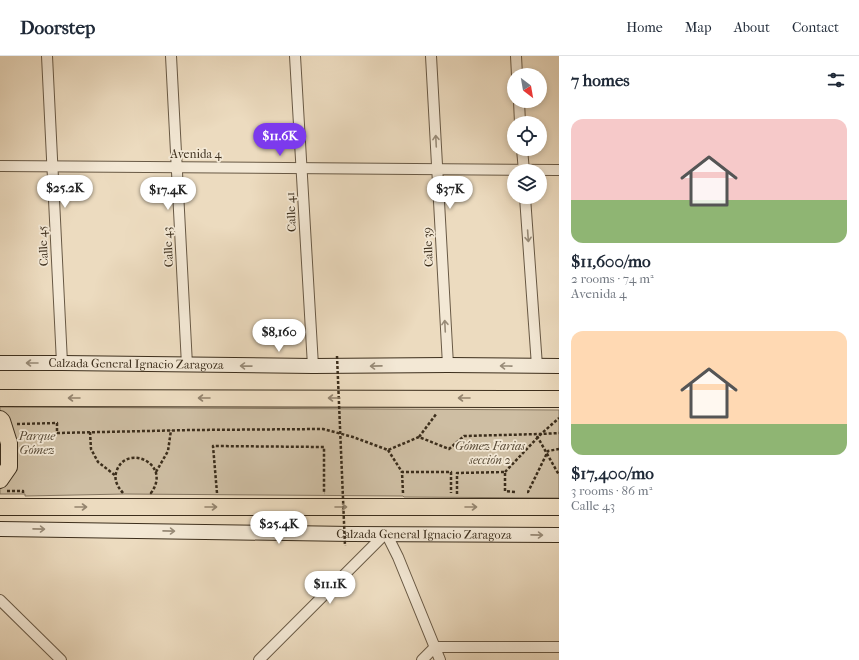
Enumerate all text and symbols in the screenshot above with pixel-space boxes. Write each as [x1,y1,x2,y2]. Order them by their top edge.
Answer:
text: Doorstep [20,17,95,39]
text: Home [626,19,663,36]
text: Map [685,19,712,36]
text: About [734,19,770,36]
text: Contact [792,19,839,36]
north arrow [507,68,547,108]
map controls [507,68,547,204]
icon: filters [825,69,847,91]
text: 7 homes [571,70,630,90]
button: locate [507,116,547,156]
pin: $11.6K [247,123,313,157]
text: $11.6K [262,128,298,143]
one-way arrow [432,135,439,148]
icon: home [673,145,745,217]
street label: Avenida 4 [169,147,223,161]
button: layers [507,164,547,204]
pin: $25.2K [32,175,98,209]
pin: $37K [426,176,474,210]
pin: $17.4K [135,177,201,211]
text: $25.2K [46,180,84,195]
text: $37K [436,181,464,196]
text: $17.4K [149,182,187,197]
street label: Calle 41 [283,192,299,232]
street label: Calle 45 [35,225,51,267]
street label: Calle 43 [160,226,176,268]
street label: Calle 39 [420,227,436,267]
one-way arrow [524,229,531,242]
text: $11,600/mo [571,251,651,271]
text: 2 rooms · 74 m² [571,271,654,286]
text: Avenida 4 [571,286,627,301]
pin: $8,160 [246,319,312,353]
one-way arrow [442,320,449,333]
text: $8,160 [261,324,297,339]
street label: Calzada General Ignacio Zaragoza [48,356,224,372]
icon: home [673,357,745,429]
one-way arrow [26,359,39,367]
one-way arrow [240,362,253,370]
one-way arrow [370,362,383,370]
one-way arrow [500,362,513,370]
one-way arrow [68,394,81,402]
one-way arrow [198,394,211,402]
one-way arrow [328,394,341,402]
one-way arrow [458,394,471,402]
park label: Parque Gómez [18,429,56,457]
park label: Gómez Farias sección 2 [455,439,525,467]
text: $17,400/mo [571,463,654,483]
text: 3 rooms · 86 m² [571,483,652,498]
text: Calle 43 [571,498,615,513]
one-way arrow [74,503,87,511]
one-way arrow [204,503,217,511]
one-way arrow [334,503,347,511]
one-way arrow [464,503,477,511]
pin: $25.4K [246,511,312,545]
text: $25.4K [259,516,299,531]
one-way arrow [32,525,45,533]
one-way arrow [162,527,175,535]
street label: Calzada General Ignacio Zaragoza [336,527,512,542]
one-way arrow [530,531,543,539]
pin: $11.1K [297,571,363,605]
text: $11.1K [313,576,347,591]

